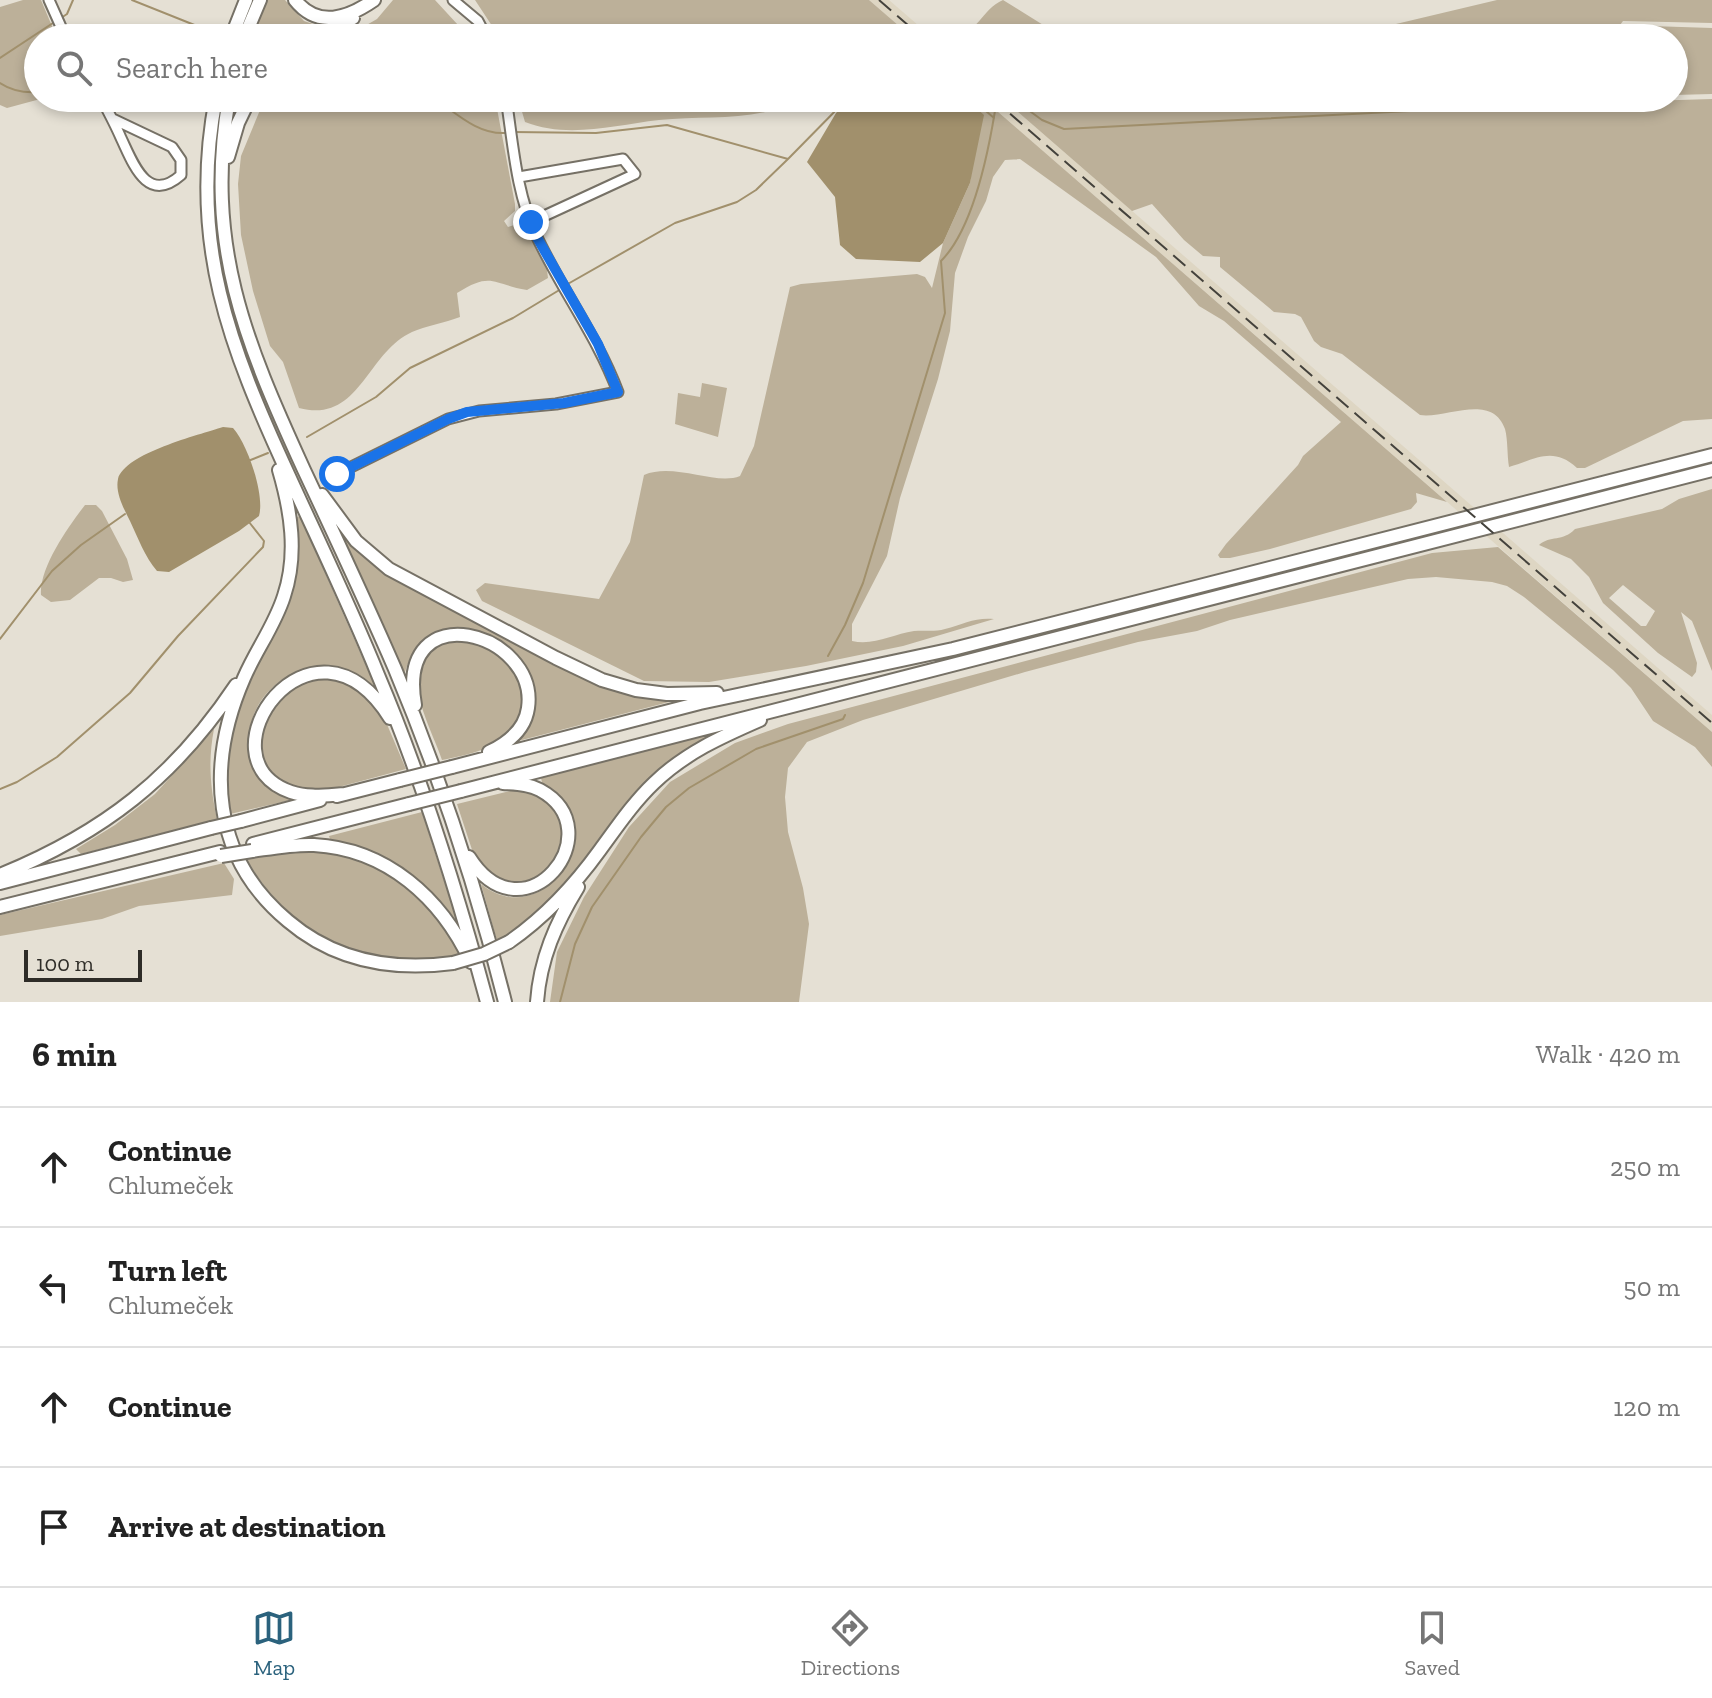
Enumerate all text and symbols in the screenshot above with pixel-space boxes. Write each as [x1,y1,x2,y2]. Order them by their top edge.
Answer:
search box [24,24,1688,112]
icon: search [52,46,96,90]
text: Search here [116,50,268,86]
route end [513,204,549,240]
route start [319,456,355,492]
scale bar [24,946,142,982]
text: 100 m [36,950,94,977]
text: 6 min [32,1034,117,1075]
text: Walk · 420 m [1536,1038,1680,1070]
text: Continue [108,1133,232,1169]
icon: ahead [32,1145,76,1189]
text: 250 m [1610,1151,1680,1183]
text: Chlumeček [108,1169,233,1201]
text: Turn left [108,1253,227,1289]
icon: left [32,1265,76,1309]
text: 50 m [1623,1271,1680,1303]
text: Chlumeček [108,1289,233,1321]
icon: ahead [32,1385,76,1429]
text: Continue [108,1389,232,1425]
text: 120 m [1613,1391,1680,1423]
icon: arrive [32,1505,76,1549]
text: Arrive at destination [108,1509,385,1545]
tab: Map [252,1606,296,1681]
tab: Directions [801,1606,900,1681]
tab: Saved [1405,1606,1460,1681]

